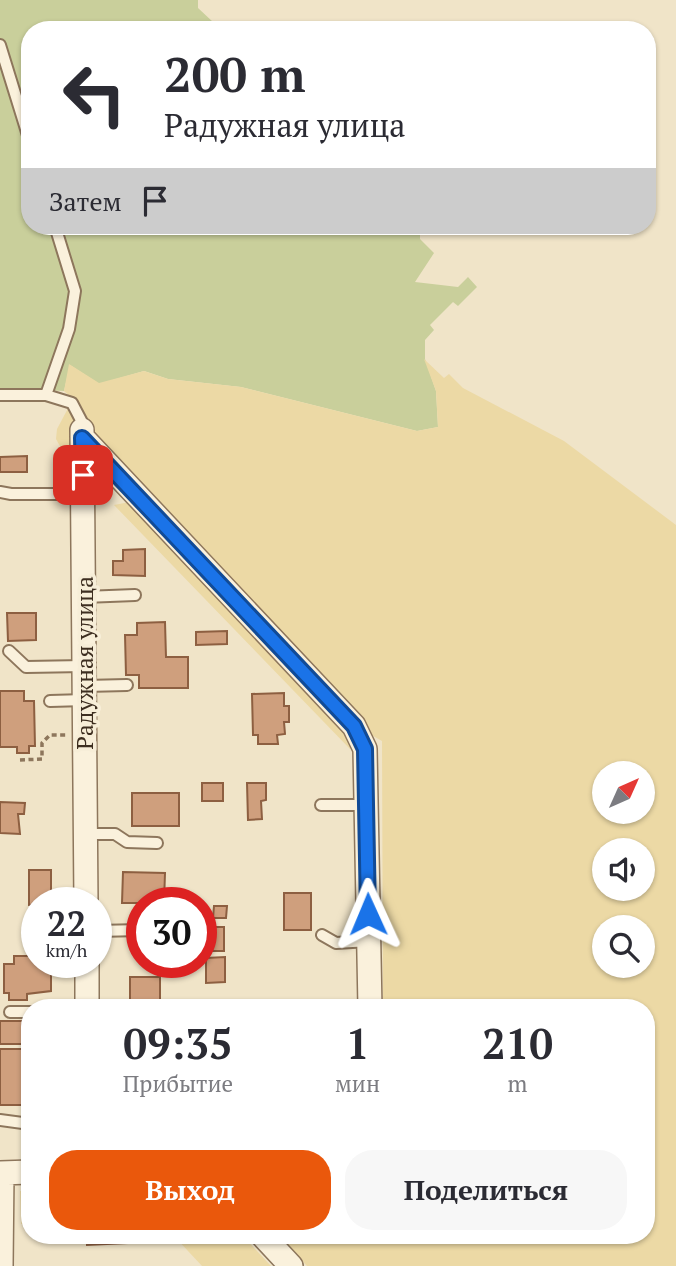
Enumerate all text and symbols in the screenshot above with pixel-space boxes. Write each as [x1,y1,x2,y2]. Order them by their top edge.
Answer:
text: 200 m [164,41,306,106]
icon: left [49,49,140,140]
text: Радужная улица [164,104,405,146]
icon: arrive [136,182,174,220]
text: Затем [49,184,122,218]
pin [53,445,113,505]
icon: arrive [64,456,102,494]
street label: Радужная улица [69,576,100,750]
north arrow [592,761,654,824]
map controls [592,761,655,978]
button: sound [592,838,655,901]
position arrow [331,877,405,951]
speed limit sign: 30 [126,887,217,978]
text: 22 [47,900,86,946]
button: search [592,915,655,978]
text: km/h [46,938,87,962]
text: 09:35 [123,1015,233,1071]
text: 1 [346,1015,369,1071]
text: 210 [482,1015,553,1071]
text: Прибытие [123,1068,233,1099]
text: мин [335,1068,380,1099]
text: m [508,1068,527,1099]
button: Выход [49,1150,331,1230]
button: Поделиться [345,1150,627,1230]

